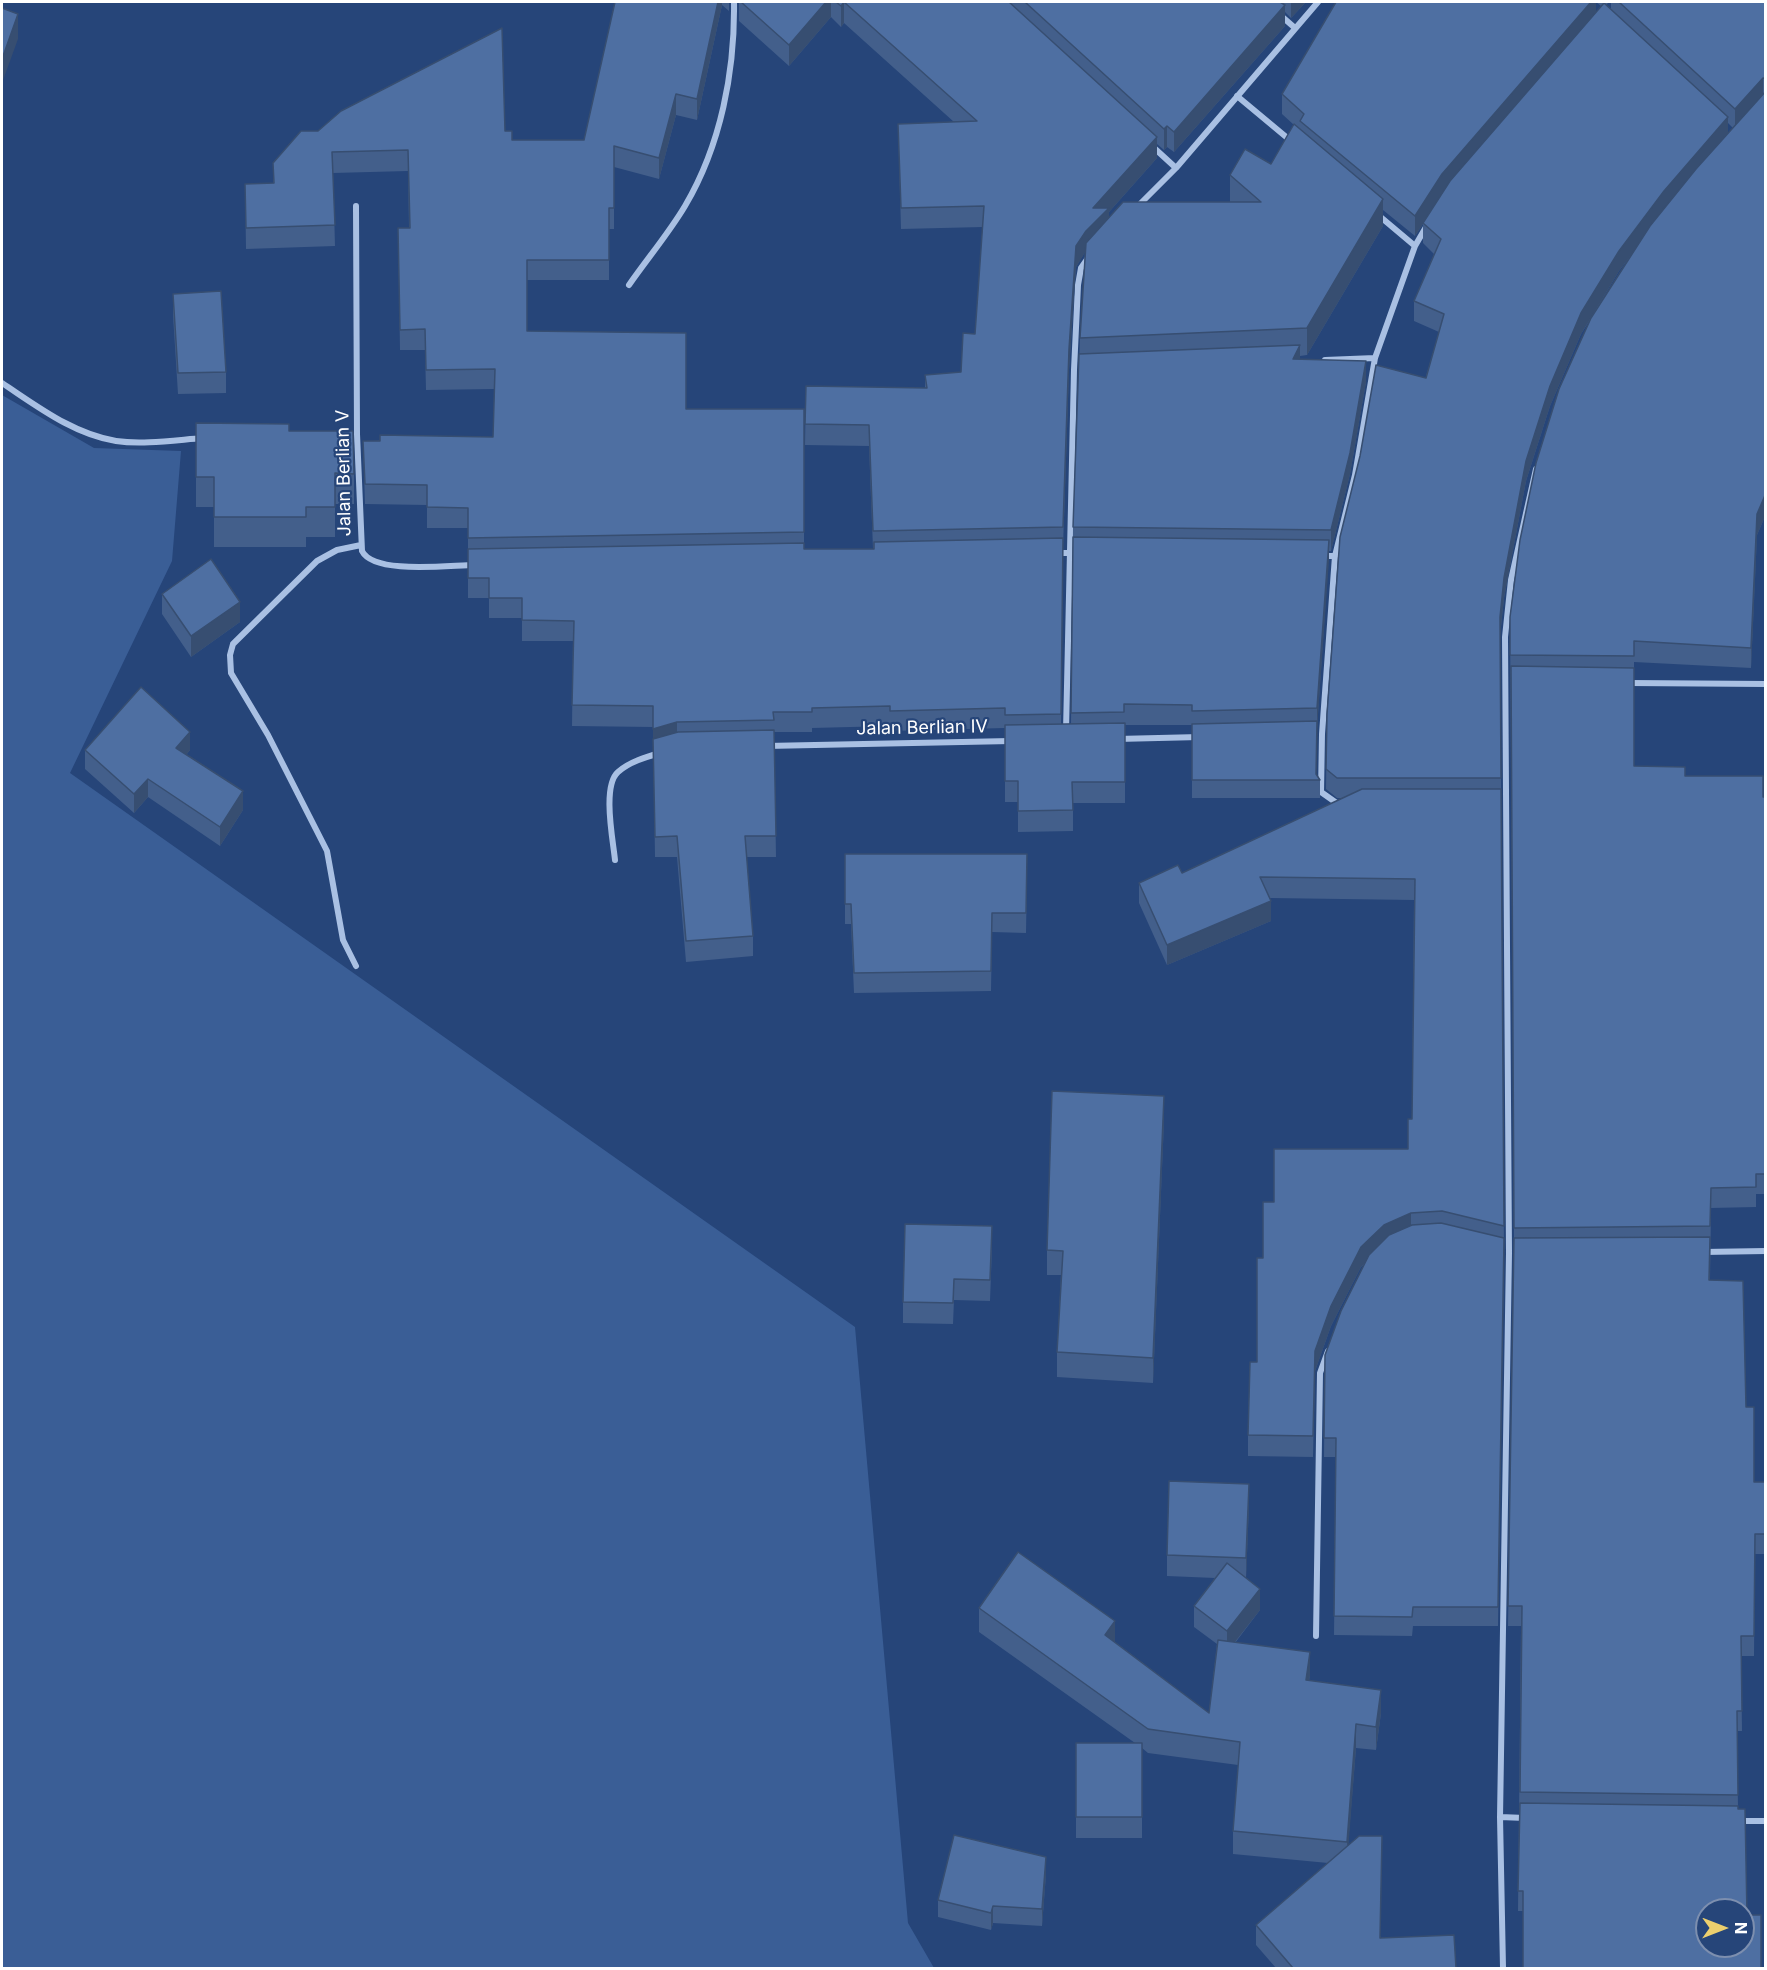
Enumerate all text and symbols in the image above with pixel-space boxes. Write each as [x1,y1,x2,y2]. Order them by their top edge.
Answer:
street label: Jalan Berlian V [332,409,356,537]
street label: Jalan Berlian IV [856,716,988,740]
north arrow [1695,1898,1755,1958]
text: N [1731,1922,1751,1934]

